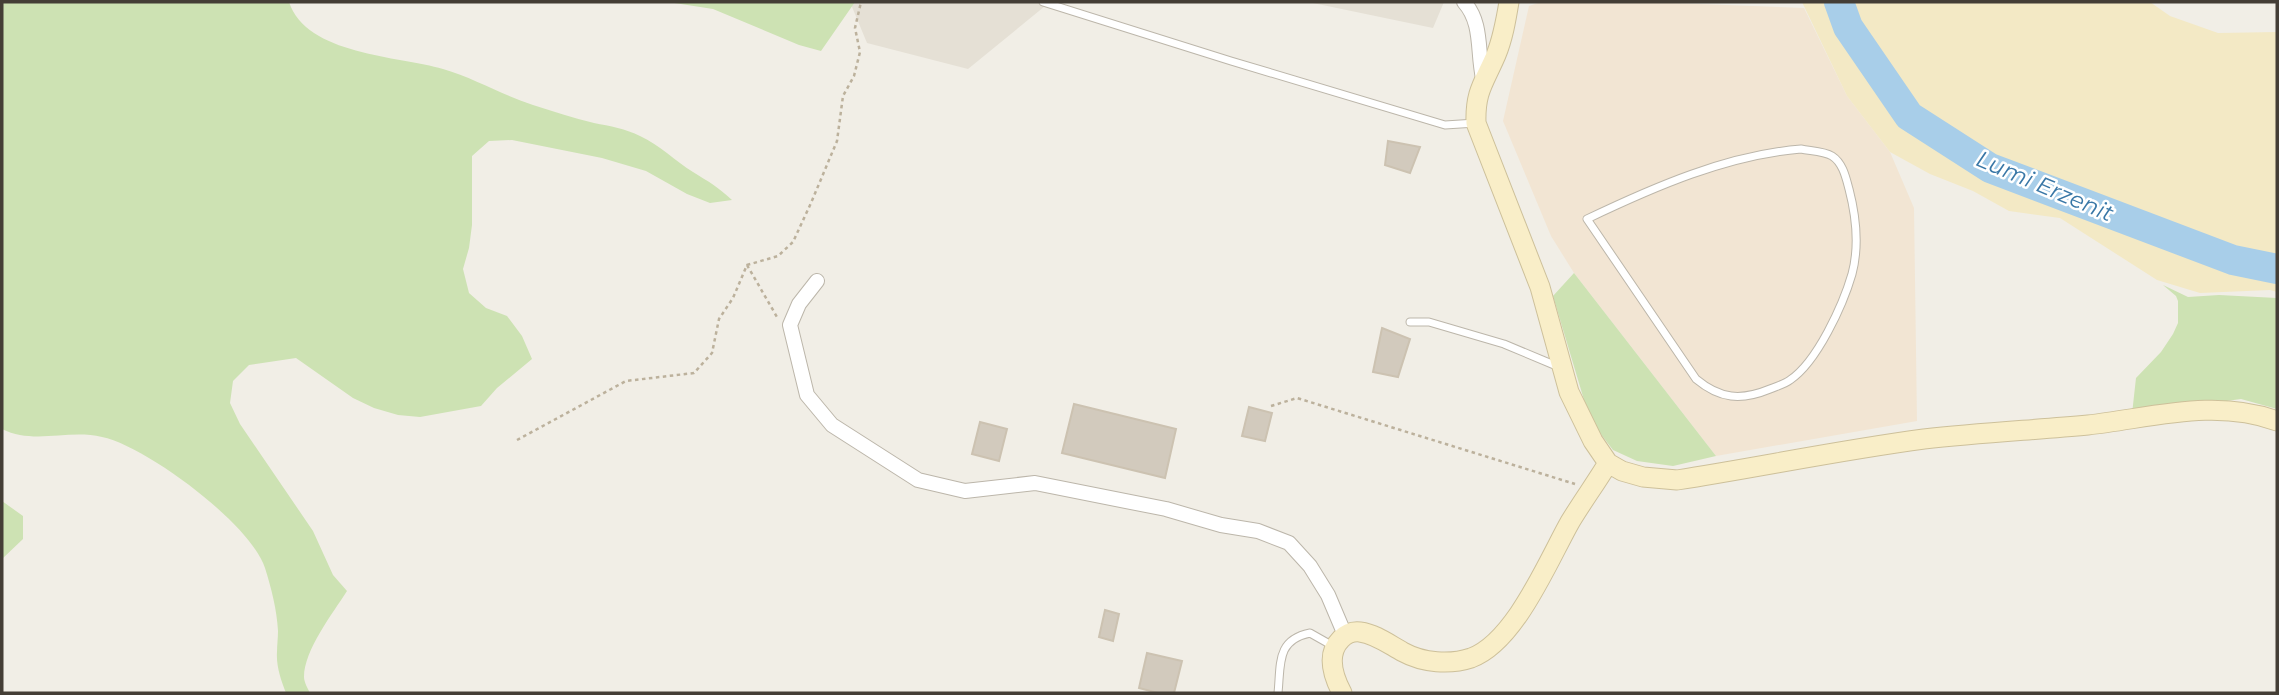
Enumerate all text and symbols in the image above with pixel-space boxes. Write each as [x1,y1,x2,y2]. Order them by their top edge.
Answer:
water label: Lumi Erzenit [1972,144,2119,228]

